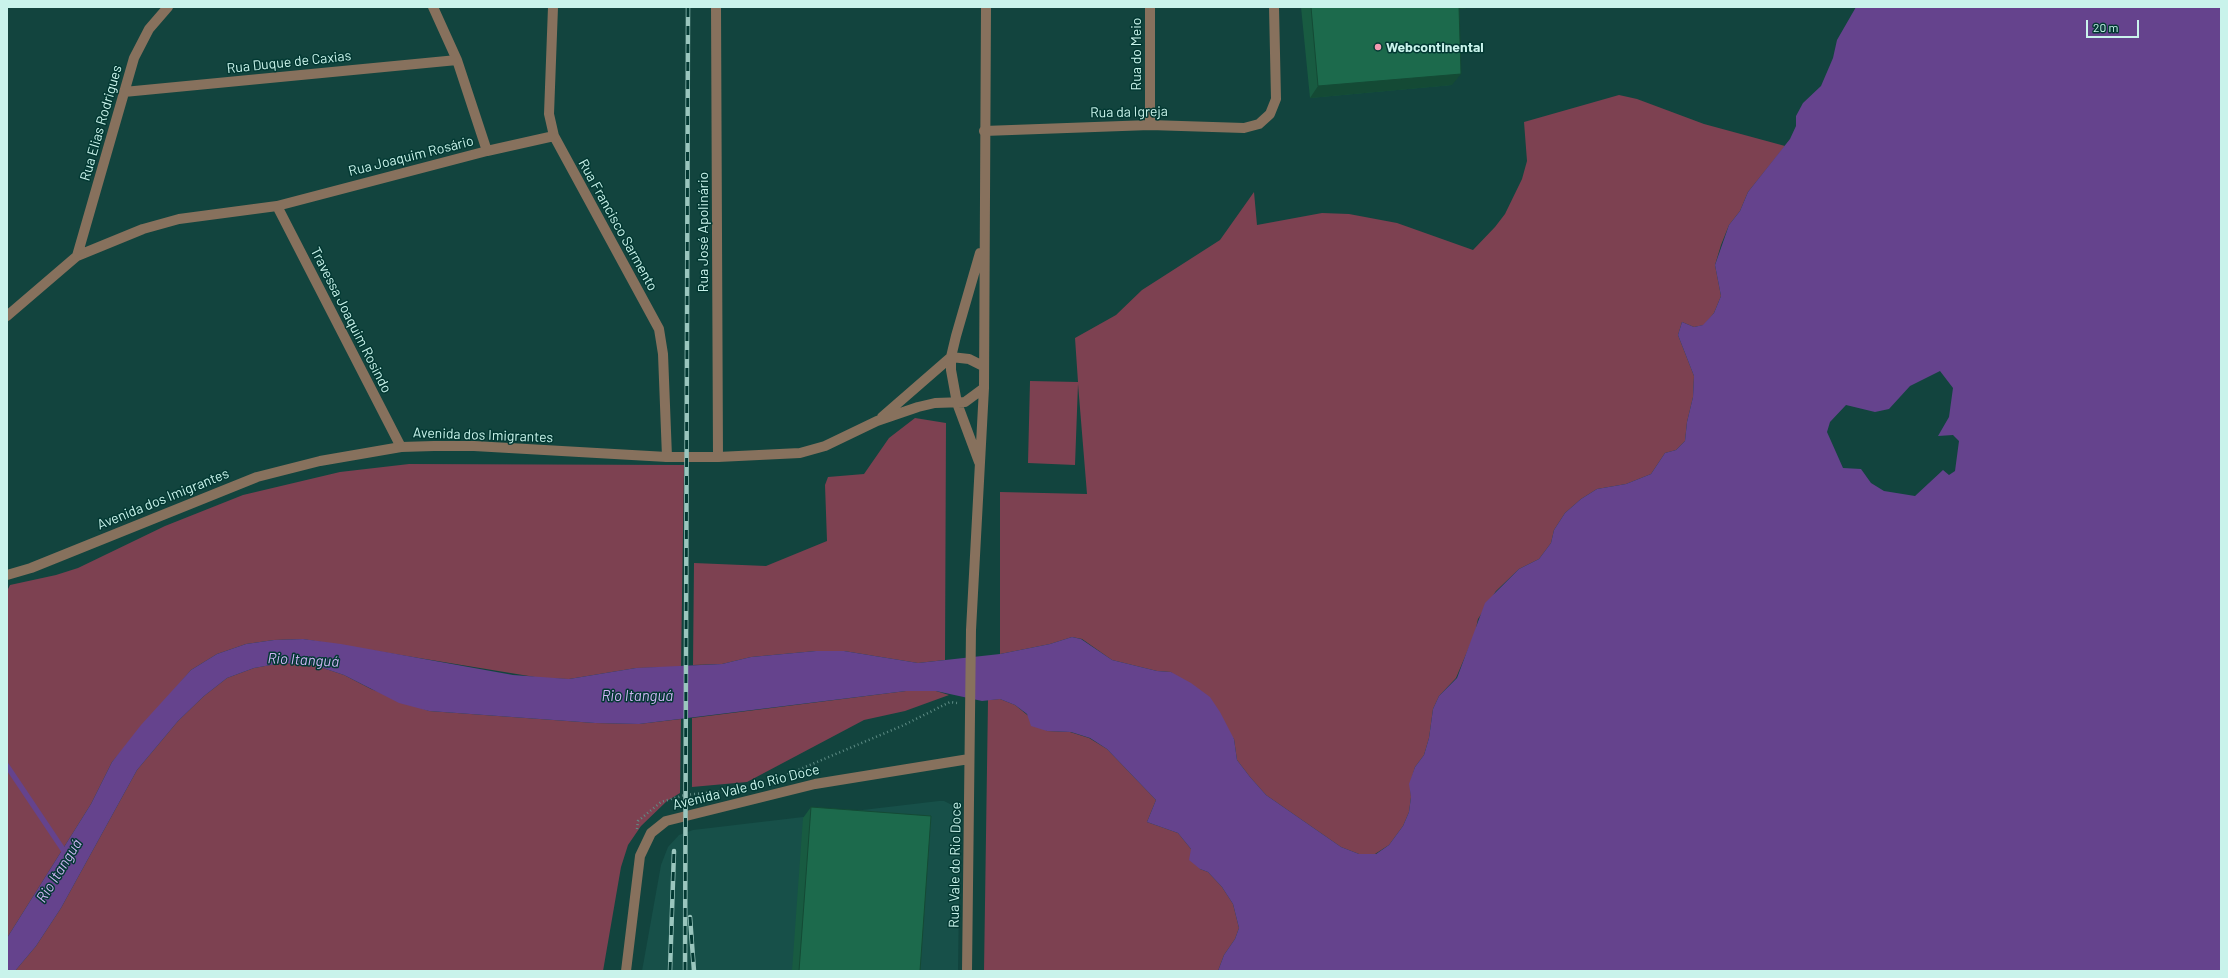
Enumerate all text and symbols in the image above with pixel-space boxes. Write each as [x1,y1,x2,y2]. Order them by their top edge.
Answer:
scale bar [2088,12,2141,38]
street label: Rua do Meio [1128,18,1144,90]
text: 20 m [2093,20,2119,34]
place label: Webcontinental [1386,39,1484,55]
marker: Webcontinental [1373,42,1383,52]
street label: Rua Duque de Caxias [226,47,352,77]
street label: Rua Elias Rodrigues [76,63,126,183]
street label: Rua da Igreja [1090,103,1168,121]
street label: Rua Joaquim Rosário [347,132,475,180]
street label: Rua Francisco Sarmento [575,156,661,294]
street label: Rua José Apolinário [695,172,711,292]
street label: Travessa Joaquim Rosindo [307,244,395,396]
street label: Avenida dos Imigrantes [413,424,553,446]
street label: Avenida dos Imigrantes [95,465,231,533]
water label: Rio Itanguá [267,649,339,671]
water label: Rio Itanguá [601,687,673,705]
street label: Avenida Vale do Rio Doce [671,761,821,813]
street label: Rua Vale do Rio Doce [946,802,964,928]
water label: Rio Itanguá [32,836,86,906]

